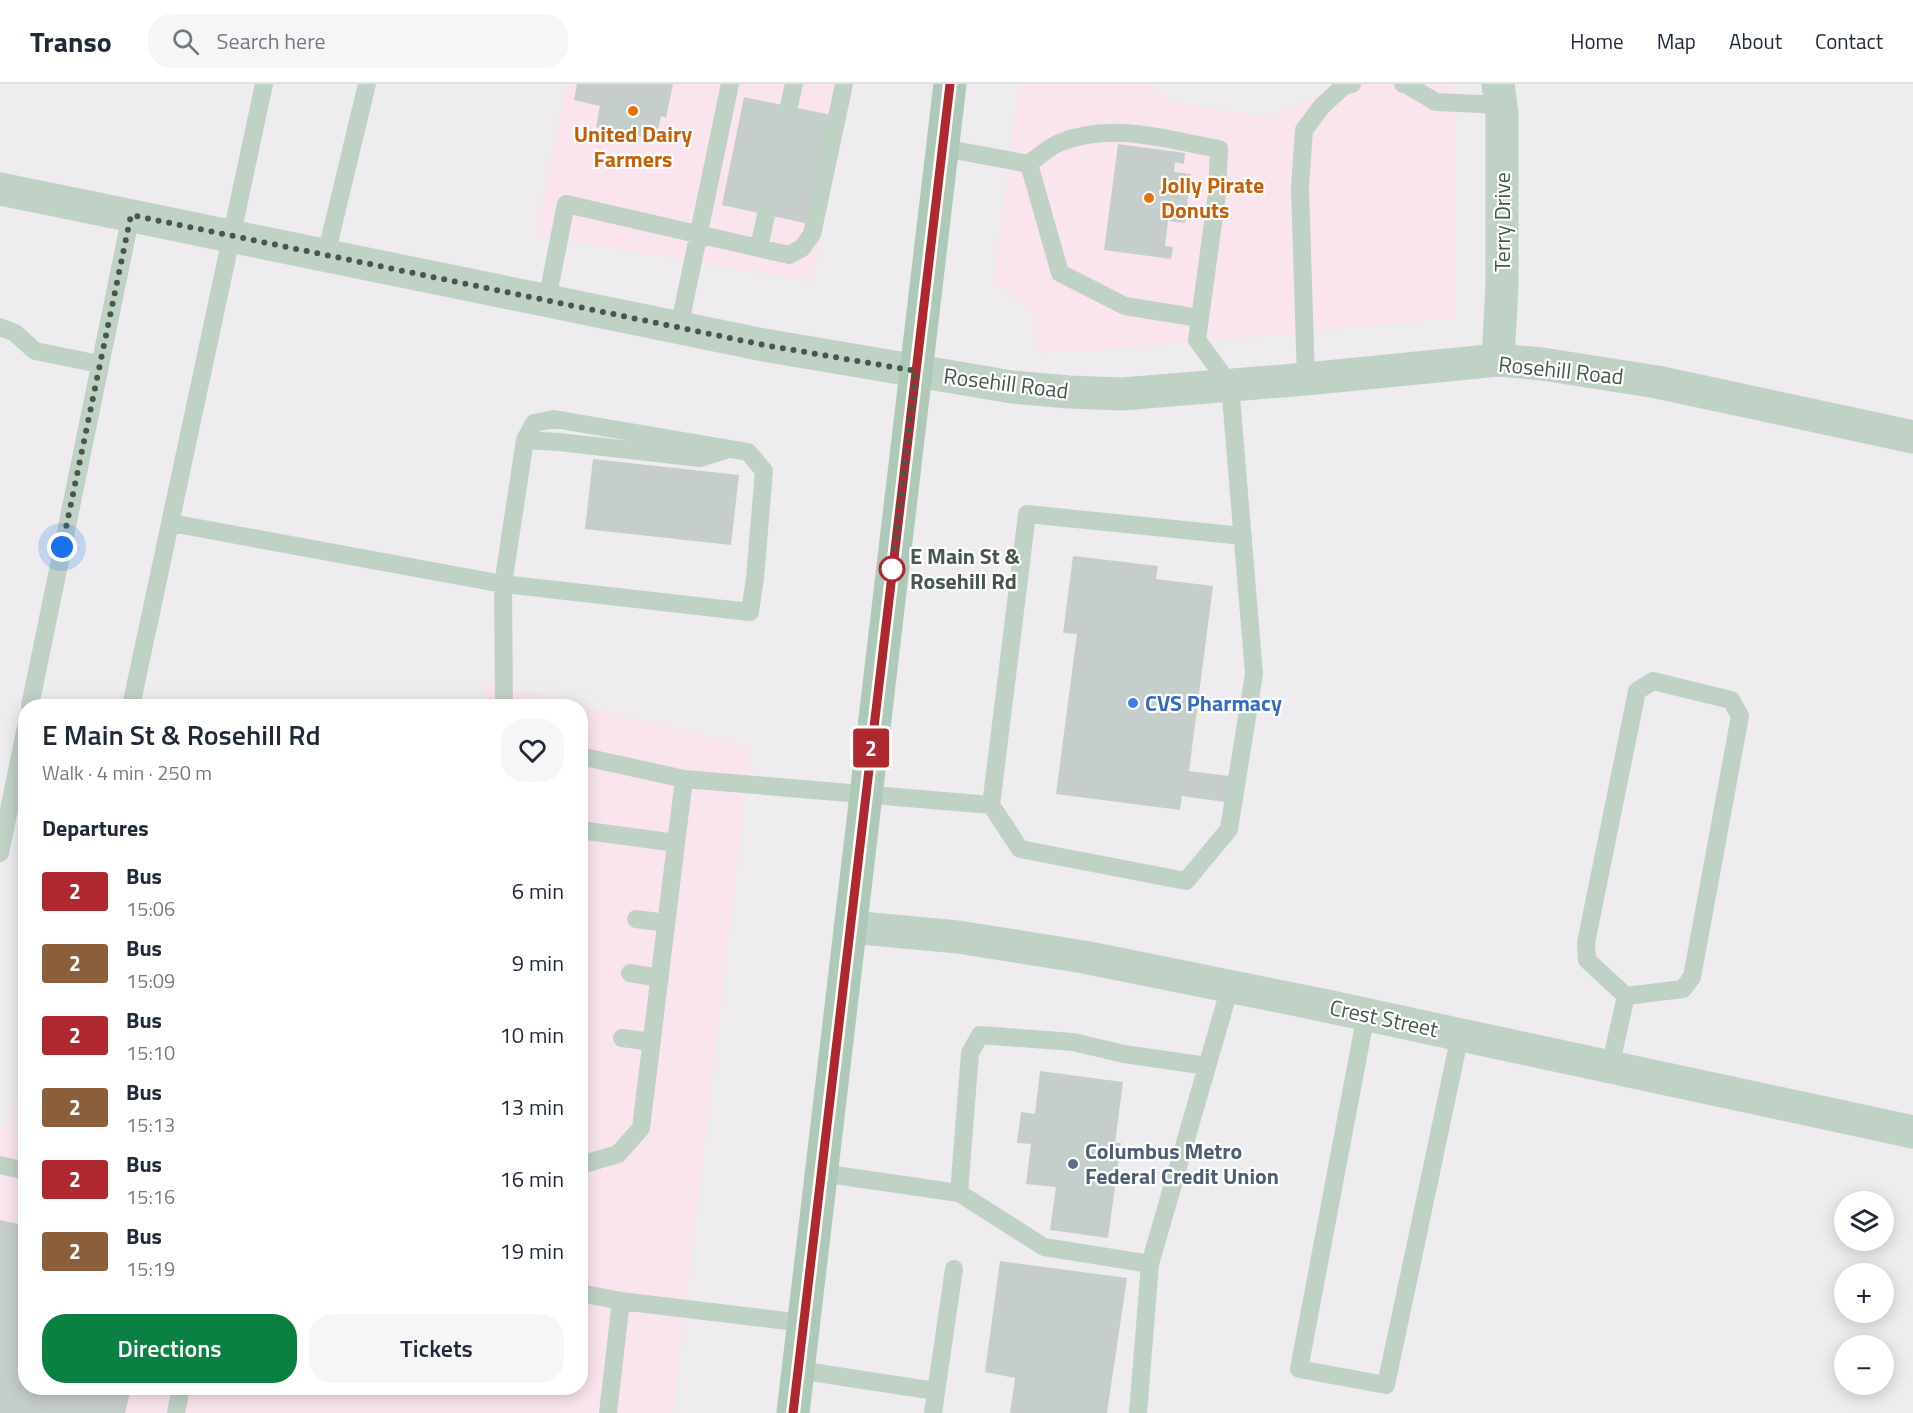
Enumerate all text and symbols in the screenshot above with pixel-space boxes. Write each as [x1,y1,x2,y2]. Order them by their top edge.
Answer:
search box [148,14,568,68]
text: Transo [30,20,112,63]
text: Search here [217,24,326,58]
icon: search [169,25,202,58]
text: Home [1570,25,1624,57]
text: Map [1657,25,1696,57]
text: About [1729,25,1782,57]
text: Contact [1815,25,1883,57]
marker: United Dairy Farmers [626,104,640,118]
place label: United Dairy Farmers [574,117,692,176]
place label: Jolly Pirate Donuts [1161,168,1264,227]
street label: Terry Drive [1485,172,1519,272]
marker: Jolly Pirate Donuts [1142,191,1156,205]
street label: Rosehill Road [1497,347,1625,393]
street label: Rosehill Road [942,358,1070,408]
your location [47,532,77,562]
place label: E Main St & Rosehill Rd [910,539,1021,598]
marker: E Main St & Rosehill Rd [879,556,905,582]
place label: CVS Pharmacy [1145,686,1282,720]
marker: CVS Pharmacy [1126,696,1140,710]
text: E Main St & Rosehill Rd [42,713,321,756]
button: heart [501,719,564,782]
line badge: 2 [852,728,890,768]
text: 2 [865,732,877,764]
text: Walk · 4 min · 250 m [42,757,212,788]
text: Departures [42,811,149,845]
text: Bus [126,859,162,893]
text: 6 min [512,874,564,908]
text: 2 [69,875,81,907]
text: 15:06 [126,893,175,924]
text: Bus [126,931,162,965]
text: 9 min [512,946,564,980]
text: 2 [69,947,81,979]
text: 15:09 [126,965,175,996]
street label: Crest Street [1327,990,1442,1046]
text: Bus [126,1003,162,1037]
text: 10 min [499,1018,564,1052]
text: 2 [69,1019,81,1051]
text: 15:10 [126,1037,175,1068]
text: Bus [126,1075,162,1109]
text: 13 min [499,1090,564,1124]
text: 2 [69,1091,81,1123]
text: 15:13 [126,1109,175,1140]
place label: Columbus Metro Federal Credit Union [1085,1134,1279,1193]
text: Bus [126,1147,162,1181]
marker: Columbus Metro Federal Credit Union [1066,1157,1080,1171]
text: 16 min [499,1162,564,1196]
text: 2 [69,1163,81,1195]
text: 15:16 [126,1181,175,1212]
map controls [1834,1191,1894,1395]
button: layers [1834,1191,1894,1251]
text: Bus [126,1219,162,1253]
text: 19 min [499,1234,564,1268]
text: 2 [69,1235,81,1267]
text: 15:19 [126,1253,175,1284]
button: + [1834,1263,1894,1323]
button: Directions [42,1314,297,1383]
button: Tickets [309,1314,564,1383]
button: − [1834,1335,1894,1395]

